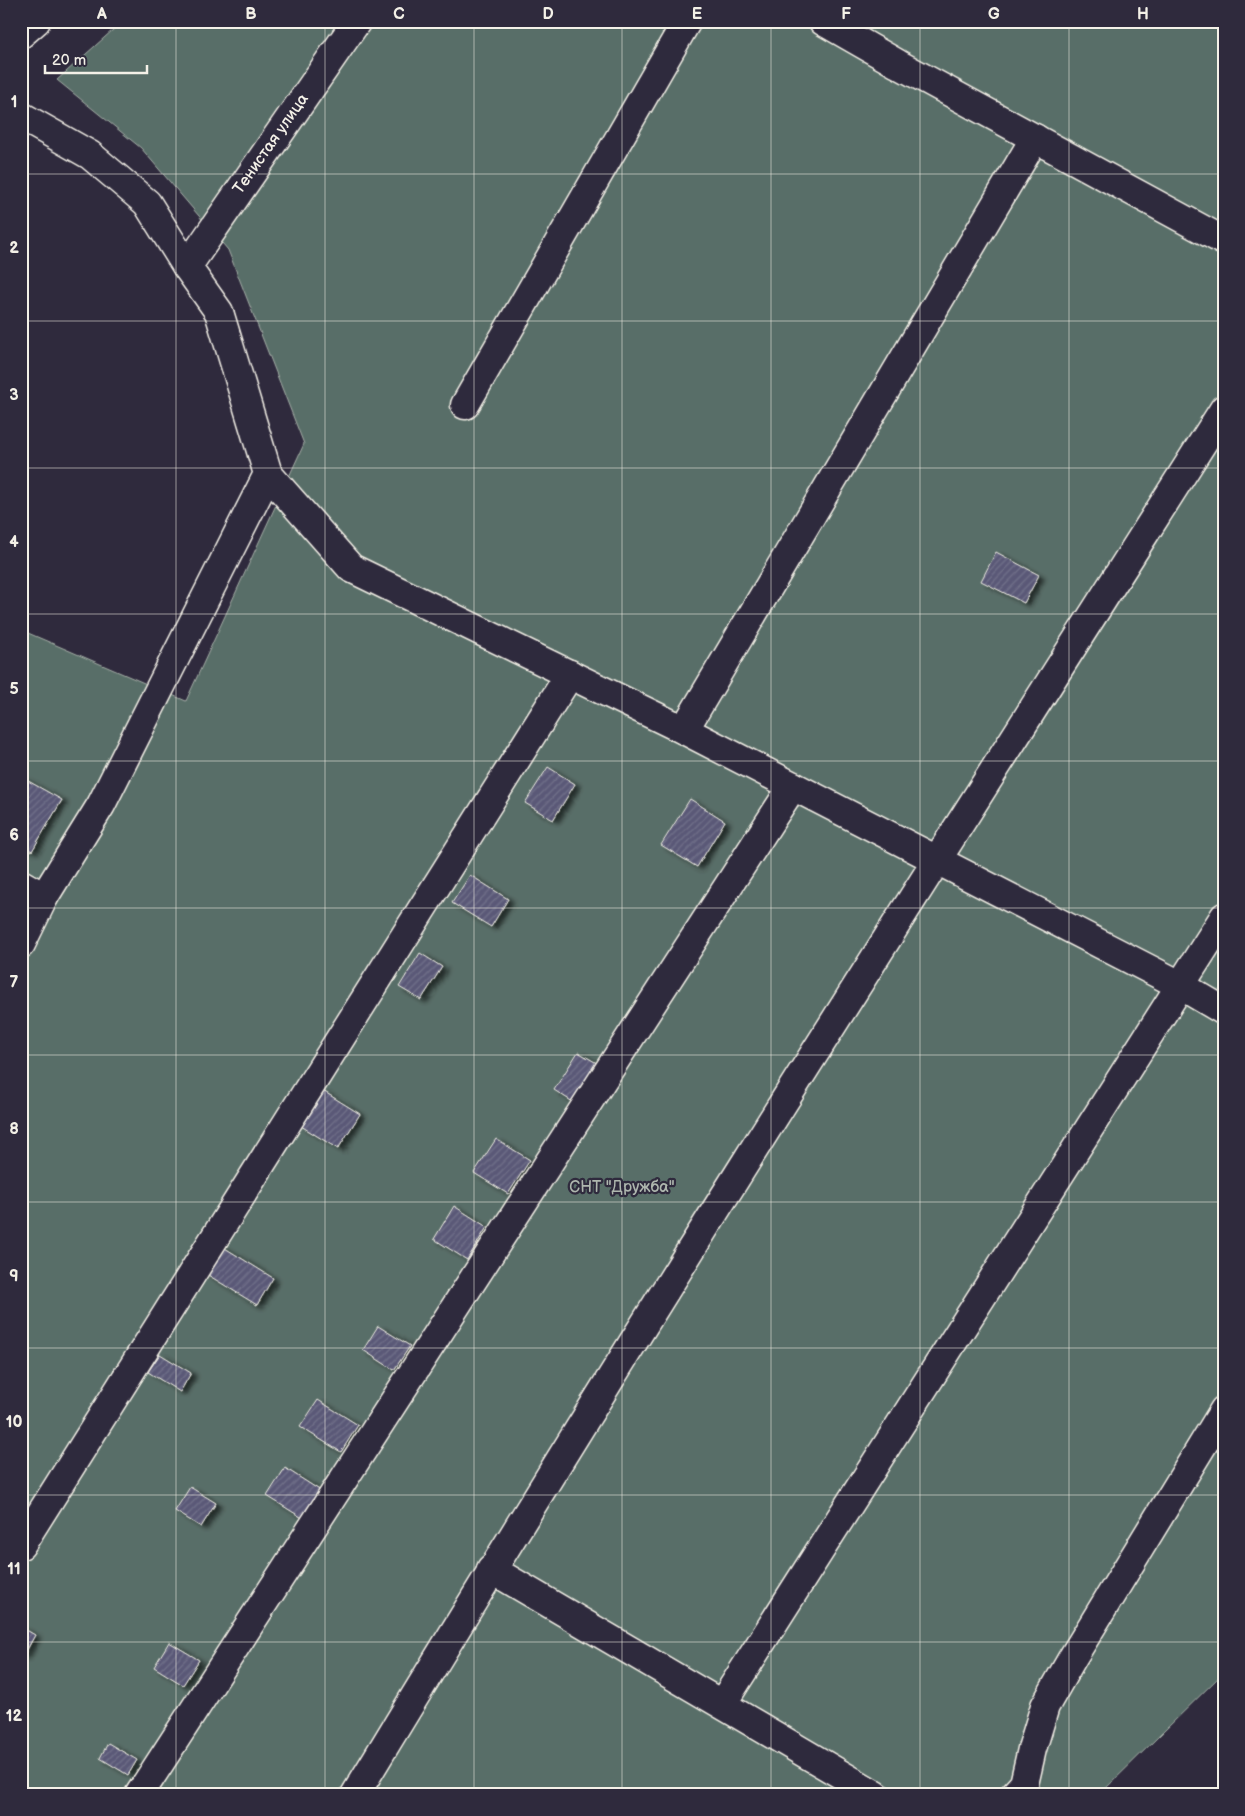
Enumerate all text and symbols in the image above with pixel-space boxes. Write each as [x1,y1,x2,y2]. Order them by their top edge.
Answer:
text: A [96,5,107,24]
text: B [245,5,257,24]
text: C [393,5,405,24]
text: D [542,5,554,24]
text: E [692,5,702,24]
text: F [841,5,851,24]
text: G [988,5,1000,24]
text: H [1137,5,1149,24]
scale bar [45,42,148,74]
text: 20 m [52,51,86,70]
street label: Тенистая улица [229,90,313,198]
text: 1 [11,93,17,112]
text: 2 [9,239,19,258]
text: 3 [9,386,19,405]
text: 4 [9,533,19,552]
text: 5 [9,680,19,699]
text: 6 [9,826,19,845]
text: 7 [10,973,19,992]
text: 8 [9,1120,19,1139]
park label: СНТ "Дружба" [569,1178,675,1197]
text: 9 [9,1267,19,1286]
text: 10 [6,1413,22,1432]
text: 11 [7,1560,21,1579]
text: 12 [6,1707,23,1726]

